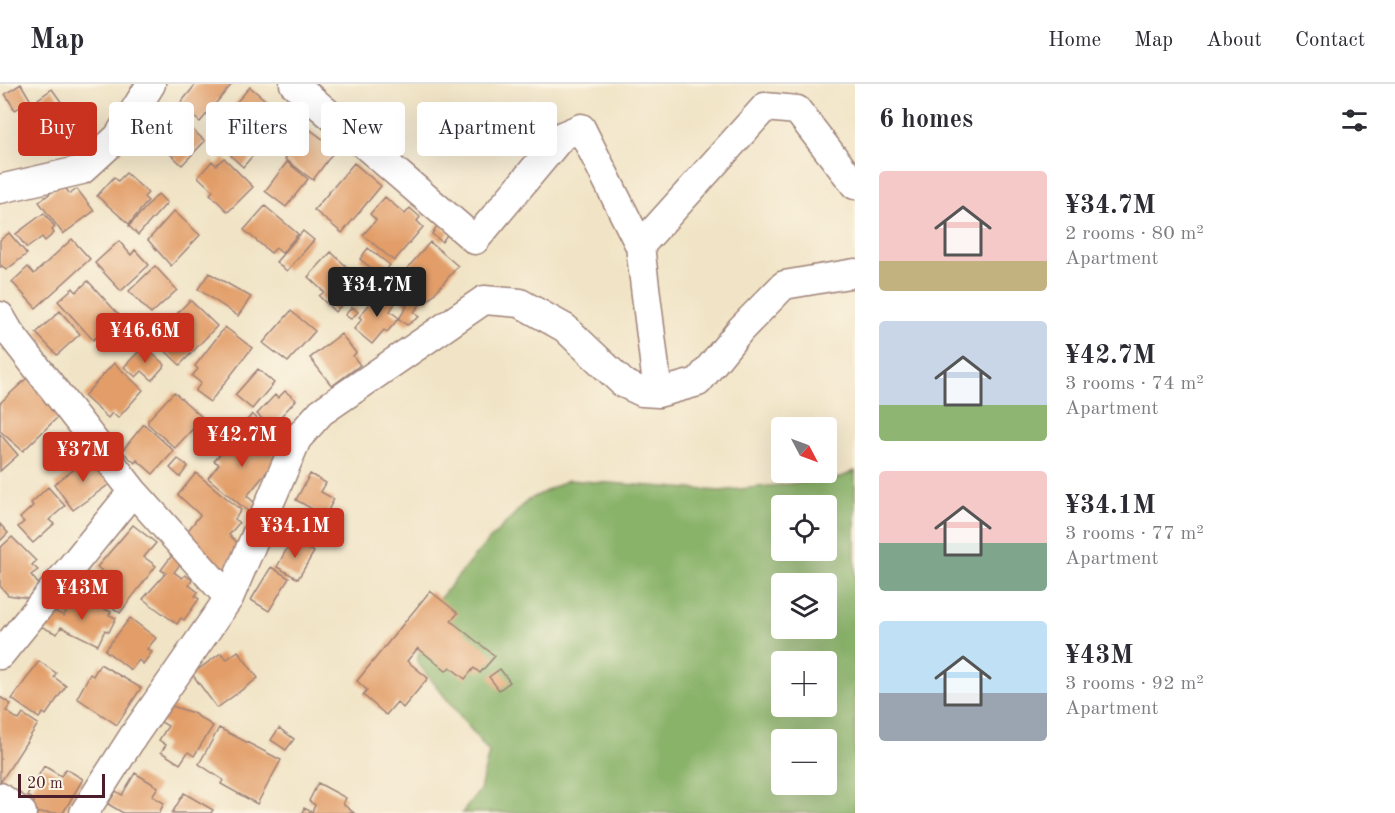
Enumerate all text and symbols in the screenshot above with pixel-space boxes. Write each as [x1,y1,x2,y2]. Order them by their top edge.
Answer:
text: Map [30,27,84,55]
text: Home [1048,30,1101,51]
text: Map [1134,30,1173,51]
text: About [1206,30,1262,51]
text: Contact [1295,30,1365,51]
chip: Buy [18,102,97,156]
chip: Rent [109,102,194,156]
chip: Filters [206,102,309,156]
chip: New [321,102,405,156]
chip: Apartment [417,102,557,156]
icon: filters [1338,104,1371,137]
text: 6 homes [879,107,973,133]
text: ¥34.7M [1065,193,1156,219]
icon: home [927,195,999,267]
text: 2 rooms · 80 m² [1065,224,1204,244]
text: Apartment [1065,249,1159,269]
pin: ¥34.7M [328,267,426,318]
text: ¥34.7M [342,276,412,296]
pin: ¥46.6M [96,313,194,364]
text: ¥46.6M [110,322,180,342]
text: ¥42.7M [1065,343,1156,369]
icon: home [927,345,999,417]
text: 3 rooms · 74 m² [1065,374,1204,394]
text: Apartment [1065,399,1159,419]
pin: ¥42.7M [193,417,291,468]
north arrow [771,417,837,483]
map controls [771,417,837,795]
text: ¥42.7M [207,426,277,446]
pin: ¥37M [47,432,119,483]
text: ¥37M [57,441,109,461]
text: ¥34.1M [1065,493,1156,519]
button: locate [771,495,837,561]
icon: home [927,495,999,567]
pin: ¥34.1M [246,508,344,559]
text: ¥34.1M [260,517,330,537]
text: 3 rooms · 77 m² [1065,524,1204,544]
text: Apartment [1065,549,1159,569]
pin: ¥43M [46,570,118,621]
button: layers [771,573,837,639]
text: ¥43M [56,579,108,599]
text: ¥43M [1065,643,1133,669]
icon: home [927,645,999,717]
button: + [771,651,837,717]
text: 3 rooms · 92 m² [1065,674,1204,694]
text: Apartment [1065,699,1159,719]
button: − [771,729,837,795]
scale bar [18,771,105,798]
text: 20 m [27,776,63,792]

